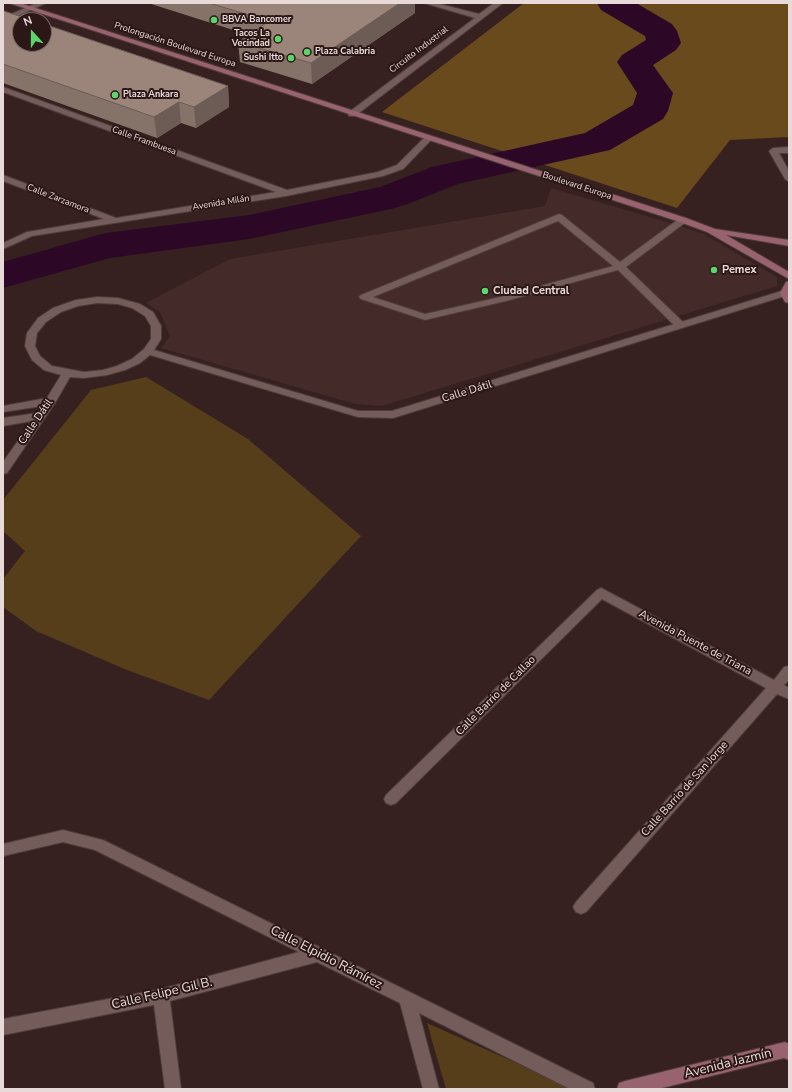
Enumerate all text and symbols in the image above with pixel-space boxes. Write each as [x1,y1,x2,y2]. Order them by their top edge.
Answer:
north arrow [12,12,52,52]
text: N [21,13,34,30]
marker: BBVA Bancomer [209,15,219,25]
place label: BBVA Bancomer [222,15,291,25]
street label: Prolongación Boulevard Europa [113,20,237,70]
street label: Circuito Industrial [387,24,451,76]
place label: Tacos La Vecindad [232,29,270,50]
marker: Tacos La Vecindad [273,34,283,44]
marker: Plaza Calabria [302,47,312,57]
place label: Plaza Calabria [315,47,375,57]
place label: Sushi Itto [243,53,283,63]
marker: Sushi Itto [286,53,296,63]
marker: Plaza Ankara [110,90,120,100]
place label: Plaza Ankara [123,90,178,100]
street label: Calle Frambuesa [110,124,178,158]
street label: Boulevard Europa [541,170,613,202]
street label: Calle Zarzamora [25,182,91,216]
street label: Avenida Milán [192,193,250,213]
place label: Pemex [722,263,756,277]
marker: Pemex [709,265,719,275]
place label: Ciudad Central [493,284,569,298]
marker: Ciudad Central [480,286,490,296]
street label: Calle Dátil [440,378,494,406]
street label: Calle Dátil [16,397,56,447]
street label: Avenida Puente de Triana [636,608,754,678]
street label: Calle Barrio de Callao [453,653,539,739]
street label: Calle Barrio de San Jorge [639,739,731,839]
street label: Calle Elpidio Rámírez [267,923,385,993]
street label: Calle Felipe Gil B. [110,975,214,1013]
street label: Avenida Jazmín [683,1046,773,1082]

